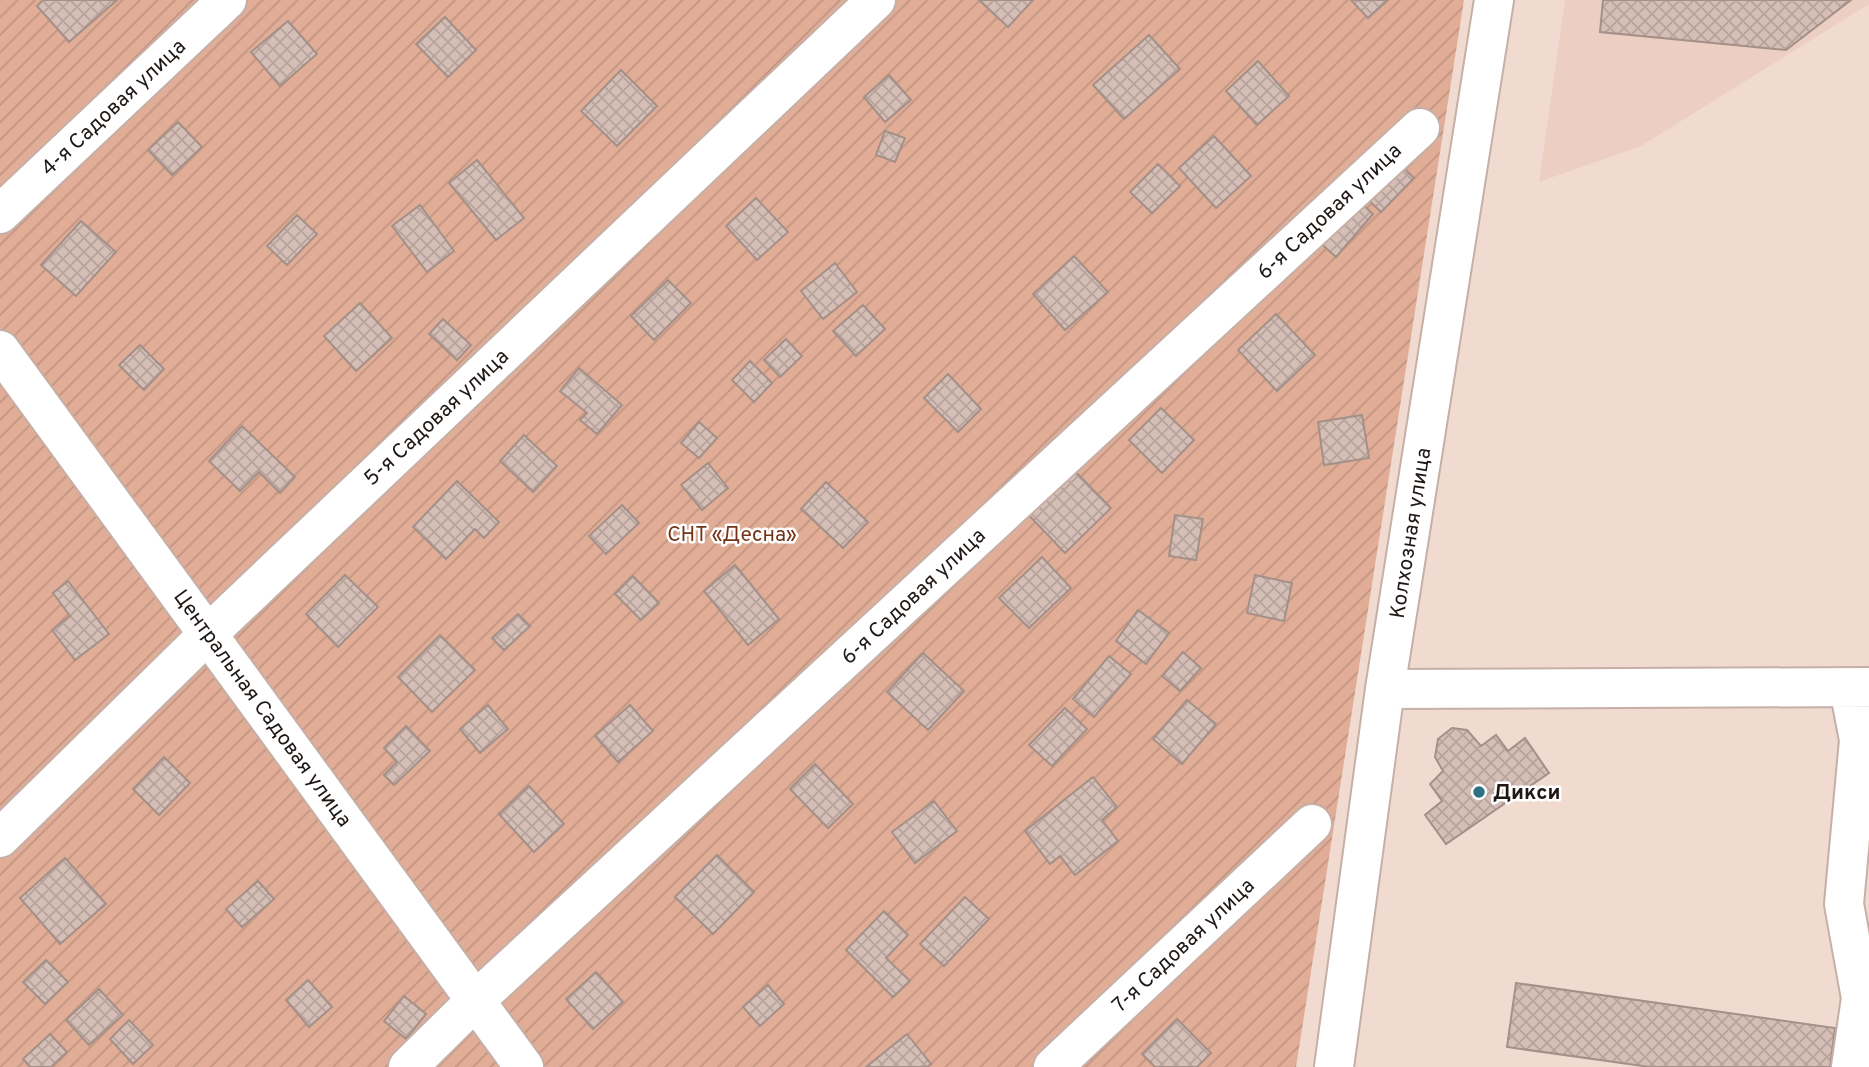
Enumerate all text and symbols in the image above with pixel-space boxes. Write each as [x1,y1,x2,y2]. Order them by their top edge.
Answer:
street label: 4-я Садовая улица [36,34,192,182]
street label: 6-я Садовая улица [1252,138,1408,286]
street label: 5-я Садовая улица [359,344,515,492]
street label: Колхозная улица [1385,446,1438,621]
park label: СНТ «Десна» [667,522,797,549]
street label: 6-я Садовая улица [836,523,992,671]
street label: Центральная Садовая улица [166,585,357,833]
place label: Дикси [1493,780,1560,807]
marker: Дикси [1471,784,1487,800]
street label: 7-я Садовая улица [1107,873,1261,1019]

